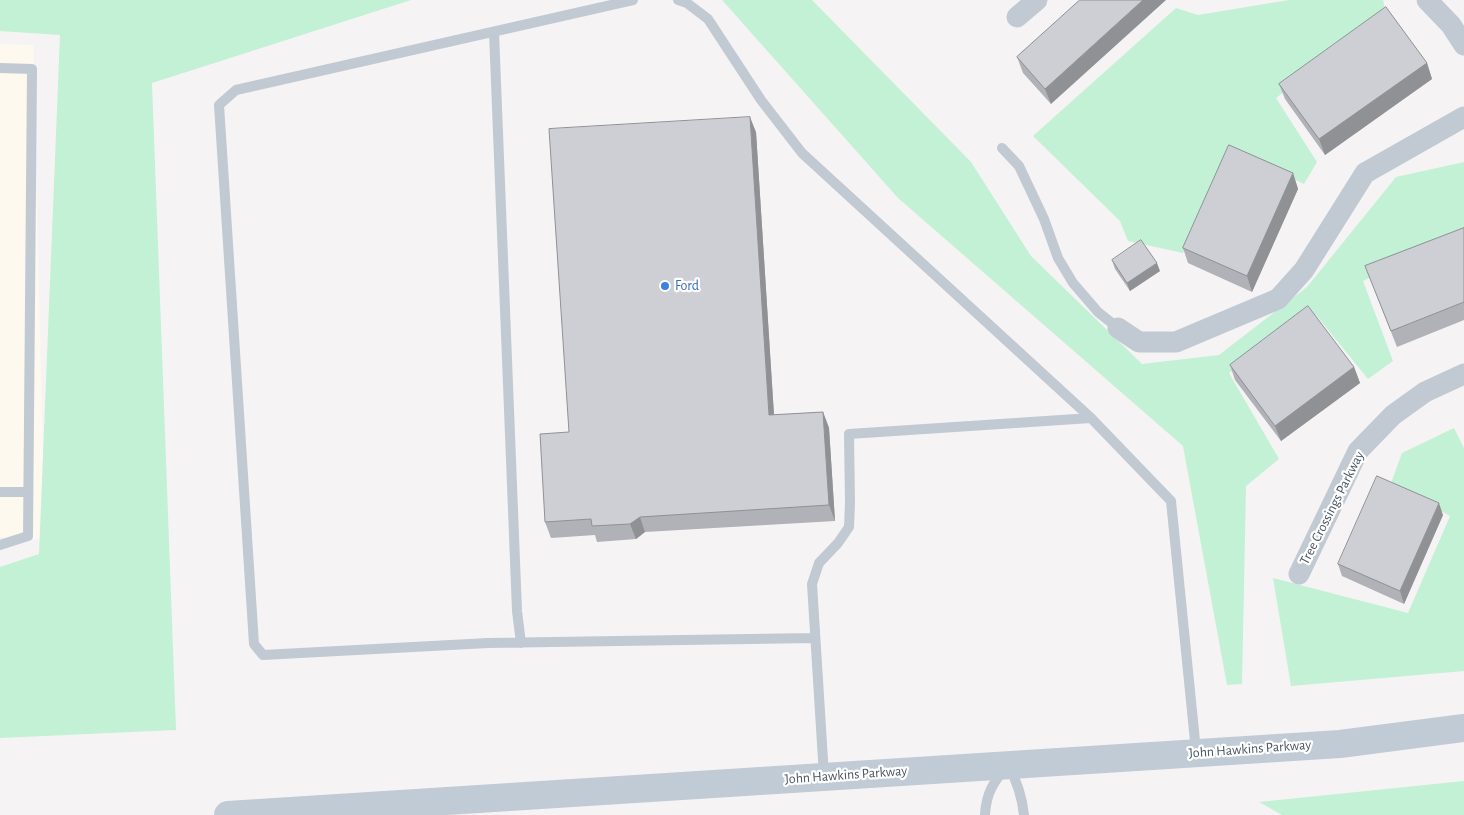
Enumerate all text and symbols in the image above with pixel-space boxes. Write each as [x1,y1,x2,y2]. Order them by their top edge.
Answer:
place label: Ford [675,278,699,294]
marker: Ford [659,280,671,292]
street label: Tree Crossings Parkway [1296,449,1368,567]
street label: John Hawkins Parkway [1188,736,1312,762]
street label: John Hawkins Parkway [784,762,908,788]

